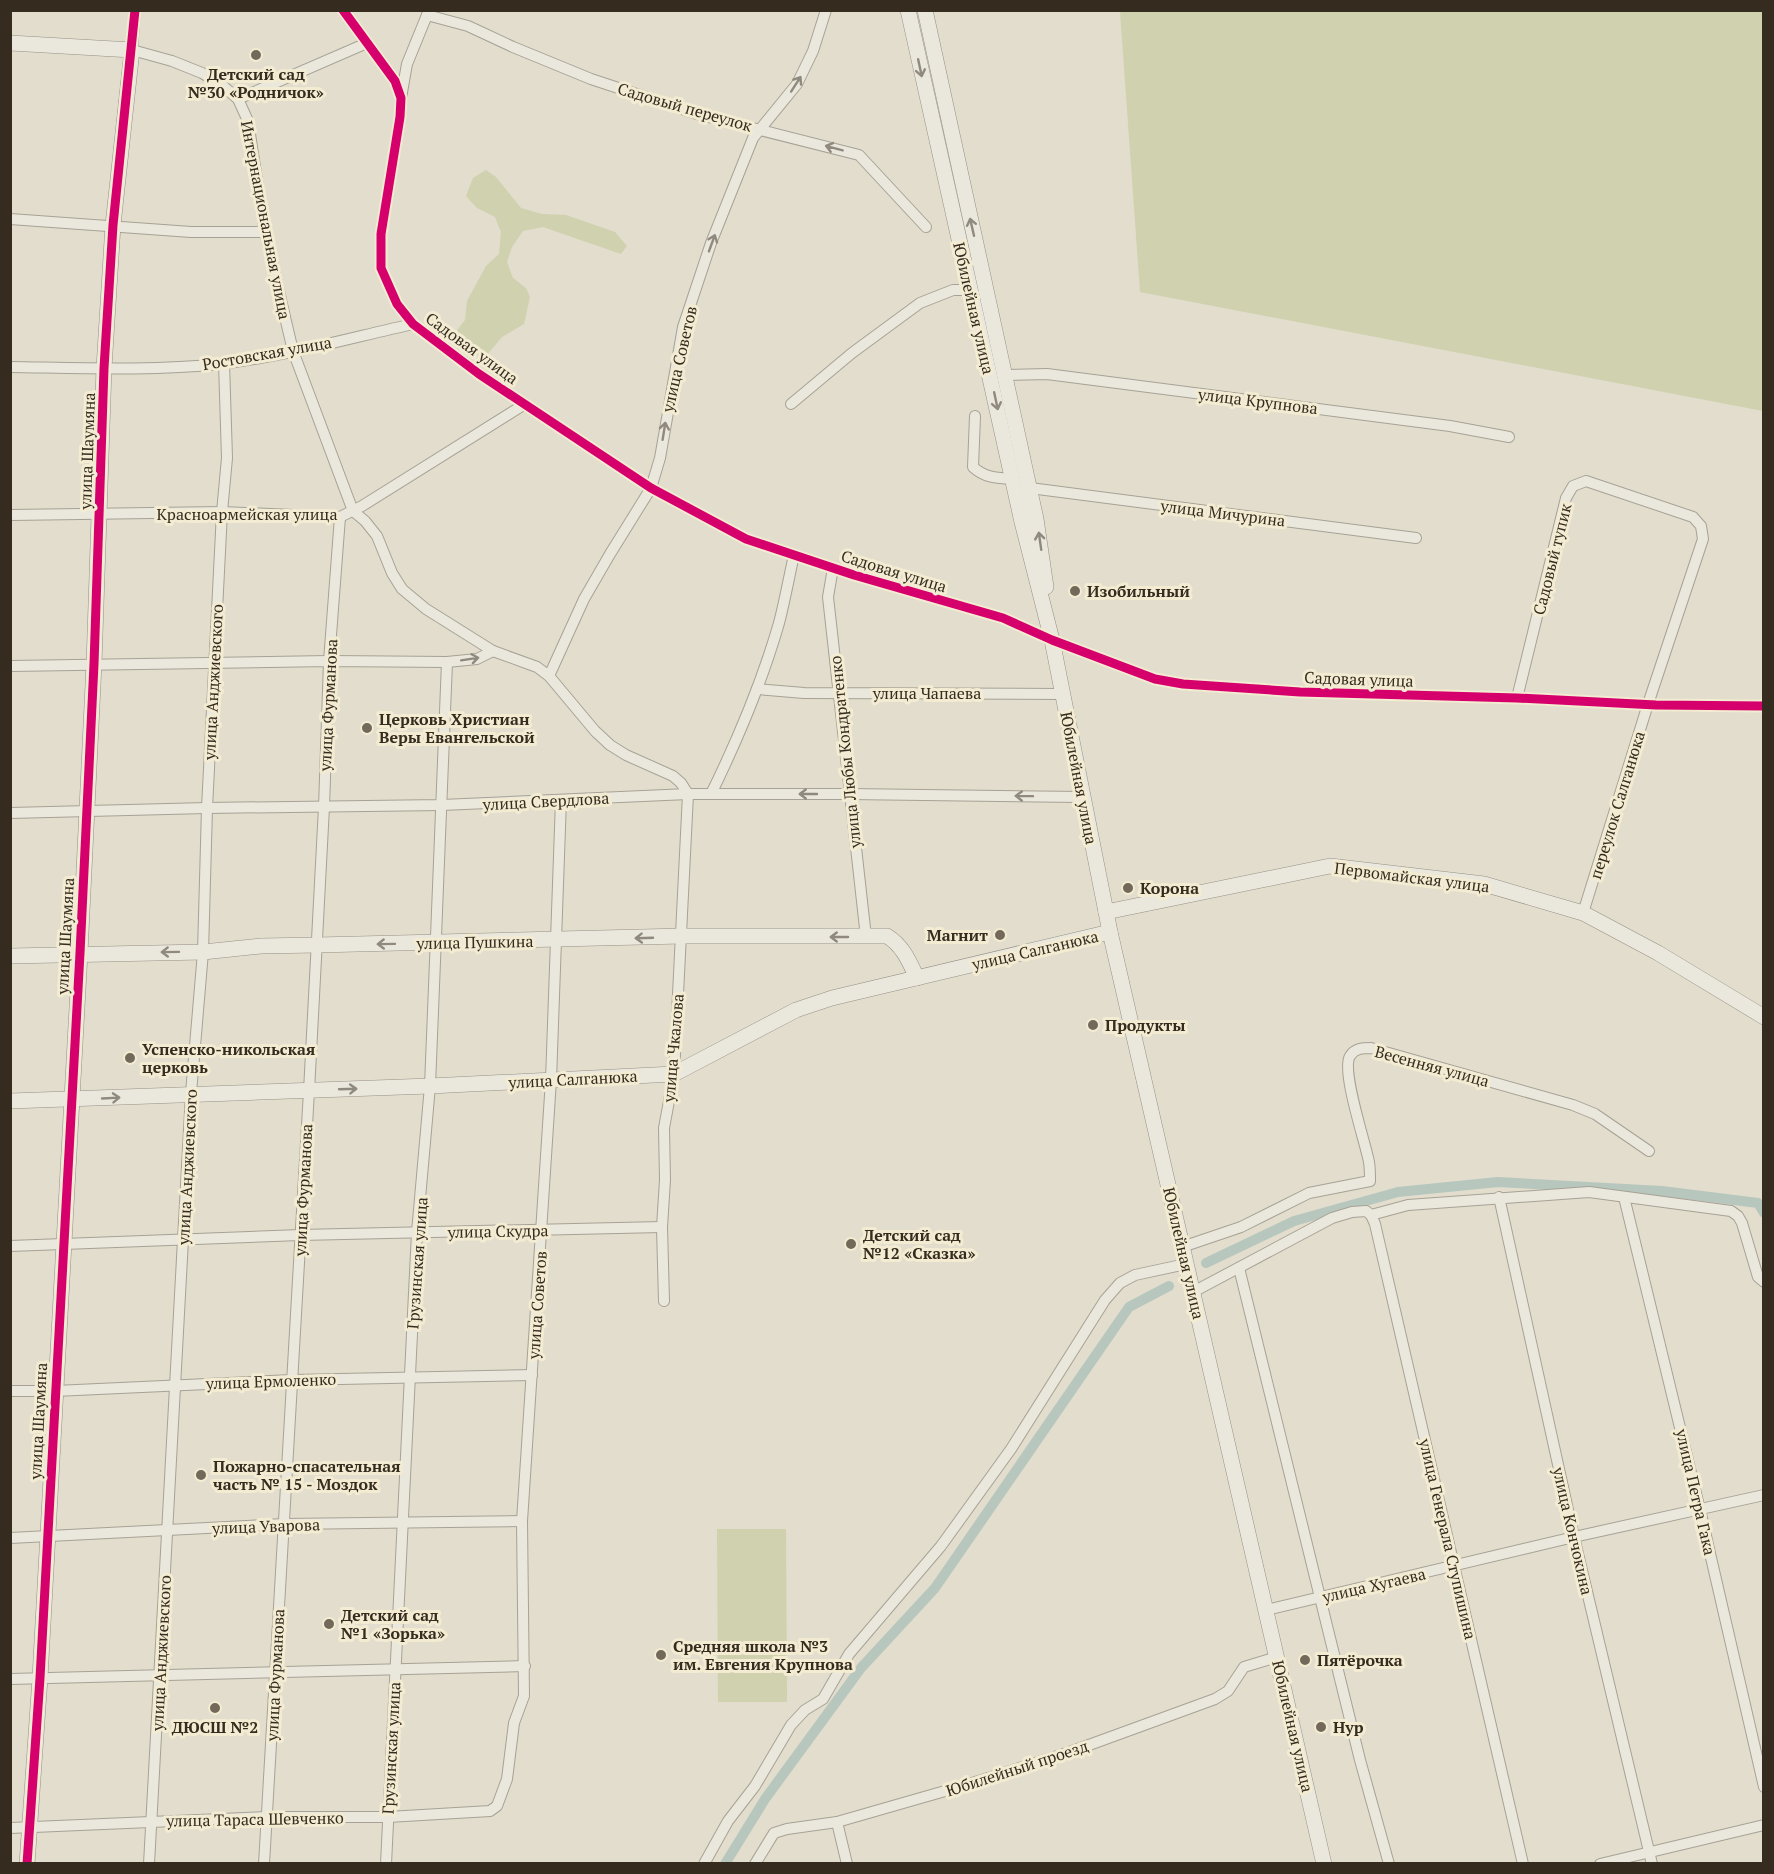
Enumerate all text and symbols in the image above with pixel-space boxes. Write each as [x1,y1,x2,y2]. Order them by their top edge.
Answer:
marker: Детский сад №30 «Родничок» [249,48,263,62]
one-way arrow [915,58,927,77]
place label: Детский сад №30 «Родничок» [188,63,324,103]
one-way arrow [790,76,802,92]
street label: Садовый переулок [615,77,755,137]
street label: Интернациональная улица [236,119,296,321]
one-way arrow [825,142,844,154]
one-way arrow [966,218,977,237]
one-way arrow [707,234,718,253]
street label: Юбилейная улица [948,240,1000,376]
street label: улица Советов [656,304,702,415]
street label: Садовая улица [421,307,523,389]
street label: Ростовская улица [201,331,333,375]
street label: улица Крупнова [1196,383,1319,419]
one-way arrow [991,391,1002,411]
street label: улица Шаумяна [74,392,100,511]
one-way arrow [659,422,670,442]
street label: улица Мичурина [1158,494,1287,532]
street label: Садовый тупик [1528,501,1577,617]
street label: Красноармейская улица [157,503,337,525]
one-way arrow [1034,531,1045,551]
street label: Садовая улица [838,544,950,598]
place label: Изобильный [1087,580,1190,602]
marker: Изобильный [1068,584,1082,598]
street label: улица Анджиевского [198,603,228,761]
street label: улица Фурманова [313,638,342,773]
one-way arrow [460,654,480,665]
street label: улица Любы Кондратенко [824,655,866,850]
street label: Садовая улица [1304,666,1414,692]
street label: улица Чапаева [872,682,981,704]
place label: Церковь Христиан Веры Евангельской [379,708,535,748]
street label: Юбилейная улица [1055,710,1103,846]
marker: Церковь Христиан Веры Евангельской [360,721,374,735]
street label: переулок Салганюка [1584,728,1650,882]
street label: улица Свердлова [481,787,610,815]
one-way arrow [798,788,818,800]
one-way arrow [1014,790,1034,802]
street label: Первомайская улица [1333,857,1491,897]
street label: улица Шаумяна [51,877,79,996]
place label: Корона [1140,877,1199,899]
marker: Корона [1121,881,1135,895]
place label: Магнит [927,924,988,946]
street label: улица Салганюка [969,925,1100,975]
marker: Магнит [993,928,1007,942]
street label: улица Пушкина [415,930,534,954]
one-way arrow [829,931,849,943]
one-way arrow [634,932,654,943]
one-way arrow [377,938,397,950]
one-way arrow [161,947,181,958]
street label: улица Чкалова [657,993,689,1104]
place label: Продукты [1105,1014,1186,1036]
marker: Продукты [1086,1018,1100,1032]
place label: Успенско-никольская церковь [142,1038,315,1078]
street label: Весенняя улица [1372,1040,1492,1092]
marker: Успенско-никольская церковь [123,1051,137,1065]
street label: улица Салганюка [507,1065,638,1093]
one-way arrow [337,1083,357,1095]
street label: улица Анджиевского [172,1088,202,1246]
one-way arrow [100,1092,120,1103]
street label: улица Фурманова [288,1123,317,1258]
street label: Юбилейная улица [1158,1185,1210,1321]
street label: Грузинская улица [401,1196,433,1330]
street label: улица Скудра [446,1219,549,1243]
place label: Детский сад №12 «Сказка» [863,1224,976,1264]
marker: Детский сад №12 «Сказка» [844,1237,858,1251]
street label: улица Советов [522,1250,552,1361]
street label: улица Шаумяна [24,1362,52,1481]
street label: улица Ермоленко [204,1368,337,1394]
street label: улица Петра Гака [1671,1426,1721,1557]
street label: улица Генерала Ступишина [1414,1435,1482,1642]
place label: Пожарно-спасательная часть № 15 - Моздок [213,1455,401,1495]
street label: улица Кончокина [1547,1464,1598,1597]
marker: Пожарно-спасательная часть № 15 - Моздок [194,1468,208,1482]
street label: улица Уварова [211,1513,320,1539]
street label: улица Хугаева [1319,1562,1428,1608]
street label: улица Анджиевского [146,1574,176,1732]
place label: Детский сад №1 «Зорька» [341,1604,445,1644]
street label: улица Фурманова [260,1608,289,1743]
marker: Детский сад №1 «Зорька» [322,1617,336,1631]
place label: Средняя школа №3 им. Евгения Крупнова [673,1635,853,1675]
marker: Средняя школа №3 им. Евгения Крупнова [654,1648,668,1662]
place label: Пятёрочка [1317,1649,1403,1671]
marker: Пятёрочка [1298,1653,1312,1667]
street label: Юбилейная улица [1267,1658,1319,1794]
street label: Грузинская улица [377,1681,405,1815]
marker: ДЮСШ №2 [208,1701,222,1715]
place label: ДЮСШ №2 [172,1716,258,1738]
place label: Нур [1333,1716,1364,1738]
marker: Нур [1314,1720,1328,1734]
street label: Юбилейный проезд [943,1735,1091,1801]
street label: улица Тараса Шевченко [165,1806,344,1832]

